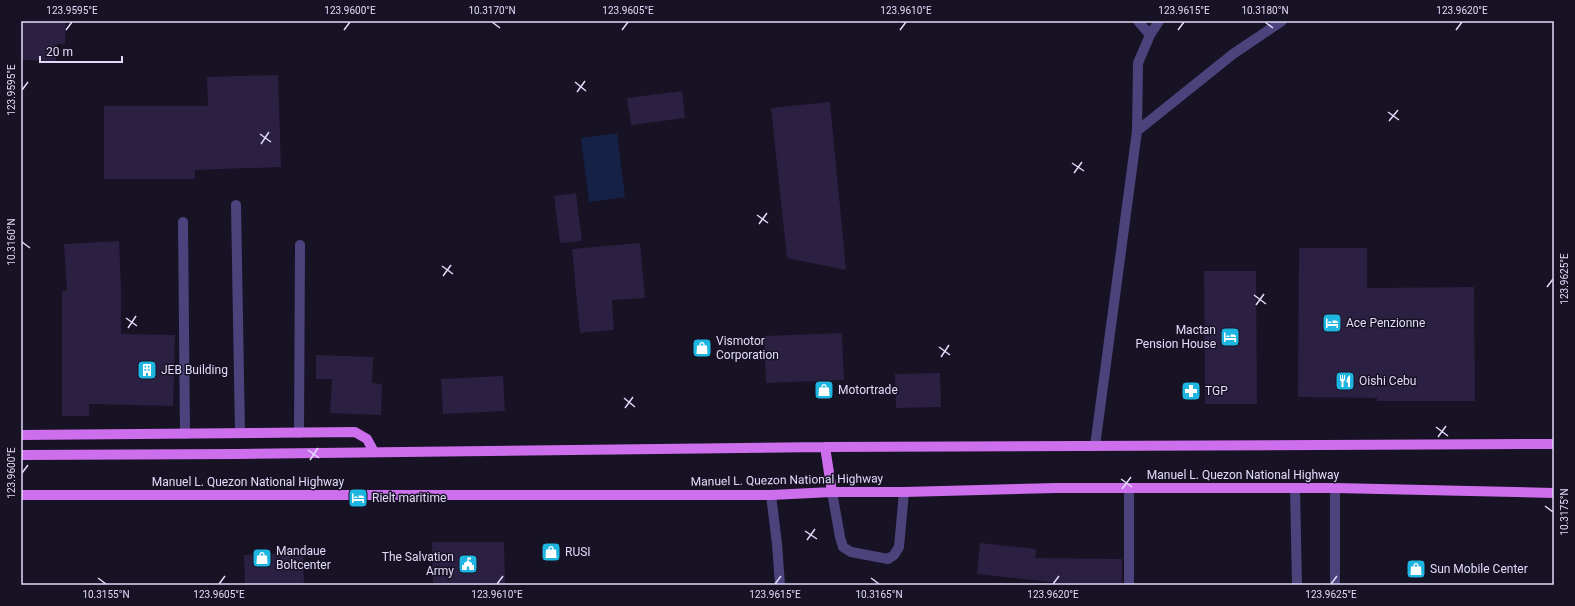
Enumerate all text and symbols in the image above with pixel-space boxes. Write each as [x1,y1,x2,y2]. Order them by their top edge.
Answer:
text: 123.9595°E [46,5,98,16]
text: 123.9600°E [324,5,376,16]
text: 10.3170°N [468,5,516,16]
text: 123.9605°E [602,5,654,16]
text: 123.9610°E [880,5,932,16]
text: 123.9615°E [1158,5,1210,16]
text: 10.3180°N [1241,5,1289,16]
text: 123.9620°E [1436,5,1488,16]
scale bar [40,38,122,64]
text: 20 m [46,45,73,59]
text: 123.9595°E [6,64,17,116]
text: 10.3160°N [6,218,17,266]
text: 123.9625°E [1559,253,1570,305]
hotel icon: Ace Penzionne [1321,312,1343,334]
place label: Ace Penzionne [1346,316,1425,330]
place label: Mactan Pension House [1135,323,1216,351]
hotel icon: Mactan Pension House [1219,326,1241,348]
place label: Vismotor Corporation [716,334,779,362]
shop icon: Vismotor Corporation [691,337,713,359]
building icon: JEB Building [136,359,158,381]
place label: JEB Building [161,363,228,377]
restaurant icon: Oishi Cebu [1334,370,1356,392]
place label: Oishi Cebu [1359,374,1416,388]
shop icon: Motortrade [813,379,835,401]
pharmacy icon: TGP [1180,380,1202,402]
place label: Motortrade [838,383,898,397]
place label: TGP [1205,384,1228,398]
text: 123.9600°E [6,447,17,499]
street label: Manuel L. Quezon National Highway [1147,468,1340,482]
street label: Manuel L. Quezon National Highway [691,471,884,489]
street label: Manuel L. Quezon National Highway [152,475,345,489]
hotel icon: Rielt maritime [347,487,369,509]
text: 10.3175°N [1559,488,1570,536]
place label: Rielt maritime [372,491,446,505]
shop icon: RUSI [540,541,562,563]
place label: Mandaue Boltcenter [276,544,331,572]
place label: RUSI [565,545,591,559]
shop icon: Mandaue Boltcenter [251,547,273,569]
place label: The Salvation Army [382,550,454,578]
public building icon: The Salvation Army [457,553,479,575]
shop icon: Sun Mobile Center [1405,558,1427,580]
place label: Sun Mobile Center [1430,562,1528,576]
text: 10.3155°N [82,589,130,600]
text: 123.9605°E [193,589,245,600]
text: 123.9610°E [471,589,523,600]
text: 123.9615°E [749,589,801,600]
text: 10.3165°N [855,589,903,600]
text: 123.9620°E [1027,589,1079,600]
text: 123.9625°E [1305,589,1357,600]

